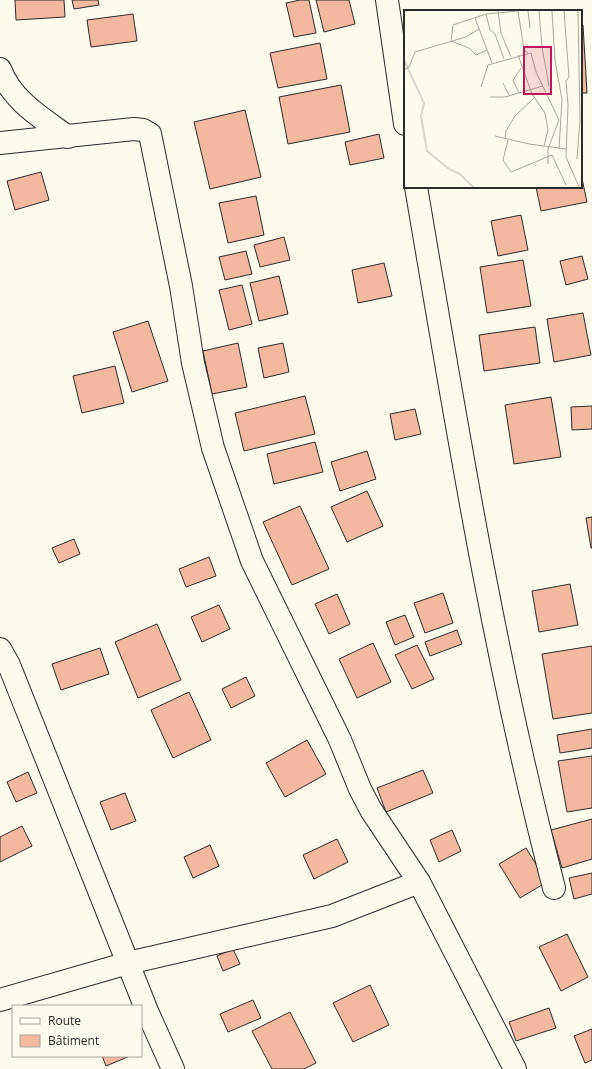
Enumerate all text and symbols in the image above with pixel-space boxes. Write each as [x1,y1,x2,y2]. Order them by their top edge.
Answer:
inset map [404,10,582,188]
legend [12,1005,142,1057]
text: Route [48,1012,81,1029]
text: Bâtiment [48,1032,99,1049]

